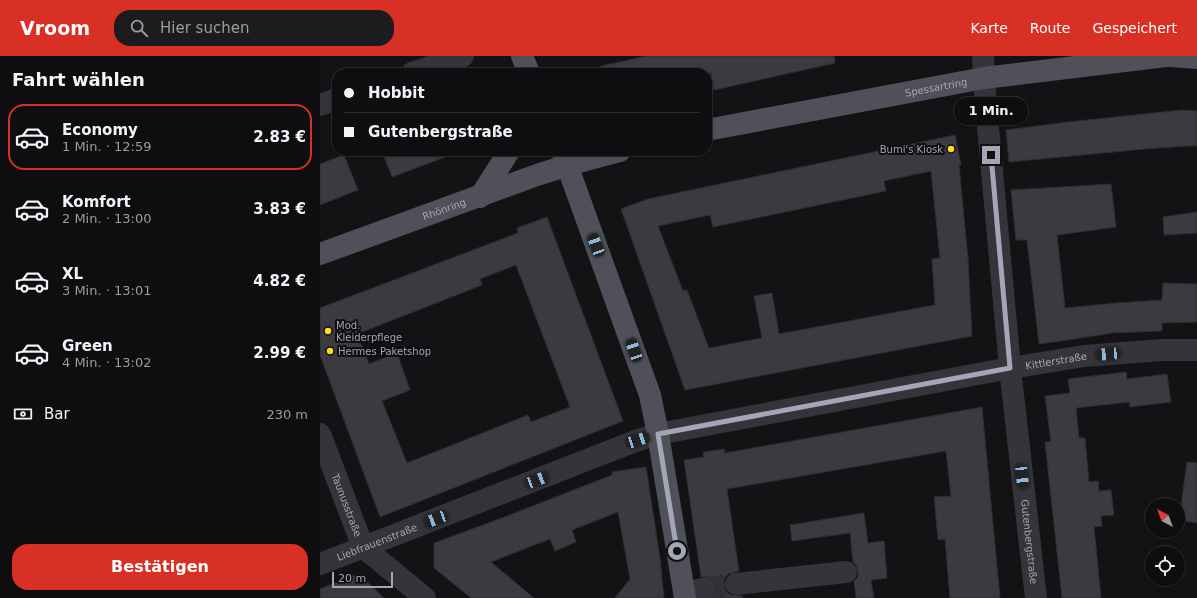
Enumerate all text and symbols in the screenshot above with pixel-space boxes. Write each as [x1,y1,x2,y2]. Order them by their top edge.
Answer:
search box [114,10,394,46]
text: Vroom [20,17,90,39]
icon: search [128,17,150,39]
text: Hier suchen [160,19,249,37]
text: Karte [970,20,1008,36]
text: Route [1030,20,1070,36]
text: Gespeichert [1092,20,1177,36]
text: Fahrt wählen [12,69,145,90]
street label: Spessartring [904,76,968,99]
text: Hobbit [368,84,425,102]
callout: 1 Min. [954,97,1028,125]
text: 1 Min. [968,103,1014,118]
icon: car [14,119,50,155]
text: Economy [62,121,138,139]
text: Gutenbergstraße [368,123,513,141]
text: 2.83 € [253,128,306,146]
text: 1 Min. · 12:59 [62,139,151,154]
place label: Bumi's Kiosk [880,144,943,155]
marker: Bumi's Kiosk [946,144,956,154]
route end [982,146,1000,164]
icon: car [14,191,50,227]
text: Komfort [62,193,131,211]
street label: Rhönring [421,196,467,222]
text: 3.83 € [253,200,306,218]
text: 2 Min. · 13:00 [62,211,151,226]
car [586,232,606,258]
icon: car [14,263,50,299]
text: XL [62,265,83,283]
text: 4.82 € [253,272,306,290]
text: 3 Min. · 13:01 [62,283,151,298]
place label: Mod. Kleiderpflege [336,320,402,343]
marker: Mod. Kleiderpflege [323,326,333,336]
icon: car [14,335,50,371]
text: Green [62,337,113,355]
car [624,337,644,363]
text: 2.99 € [253,344,306,362]
marker: Hermes Paketshop [325,346,335,356]
place label: Hermes Paketshop [338,346,431,357]
car [1096,347,1120,361]
street label: Kittlerstraße [1025,351,1088,371]
text: 4 Min. · 13:02 [62,355,151,370]
icon: cash [12,403,34,425]
text: Bar [44,405,70,423]
text: 230 m [266,407,308,422]
car [625,431,651,449]
car [1015,463,1029,489]
car [524,470,550,490]
street label: Taunusstraße [329,471,364,538]
north arrow [1145,498,1185,538]
map controls [1145,498,1185,586]
street label: Gutenbergstraße [1019,499,1039,585]
car [423,509,449,529]
street label: Liebfrauenstraße [335,522,419,563]
route start [668,542,686,560]
button: Bestätigen [12,544,308,590]
button: locate [1145,546,1185,586]
scale bar [332,570,393,589]
text: 20 m [338,572,366,585]

